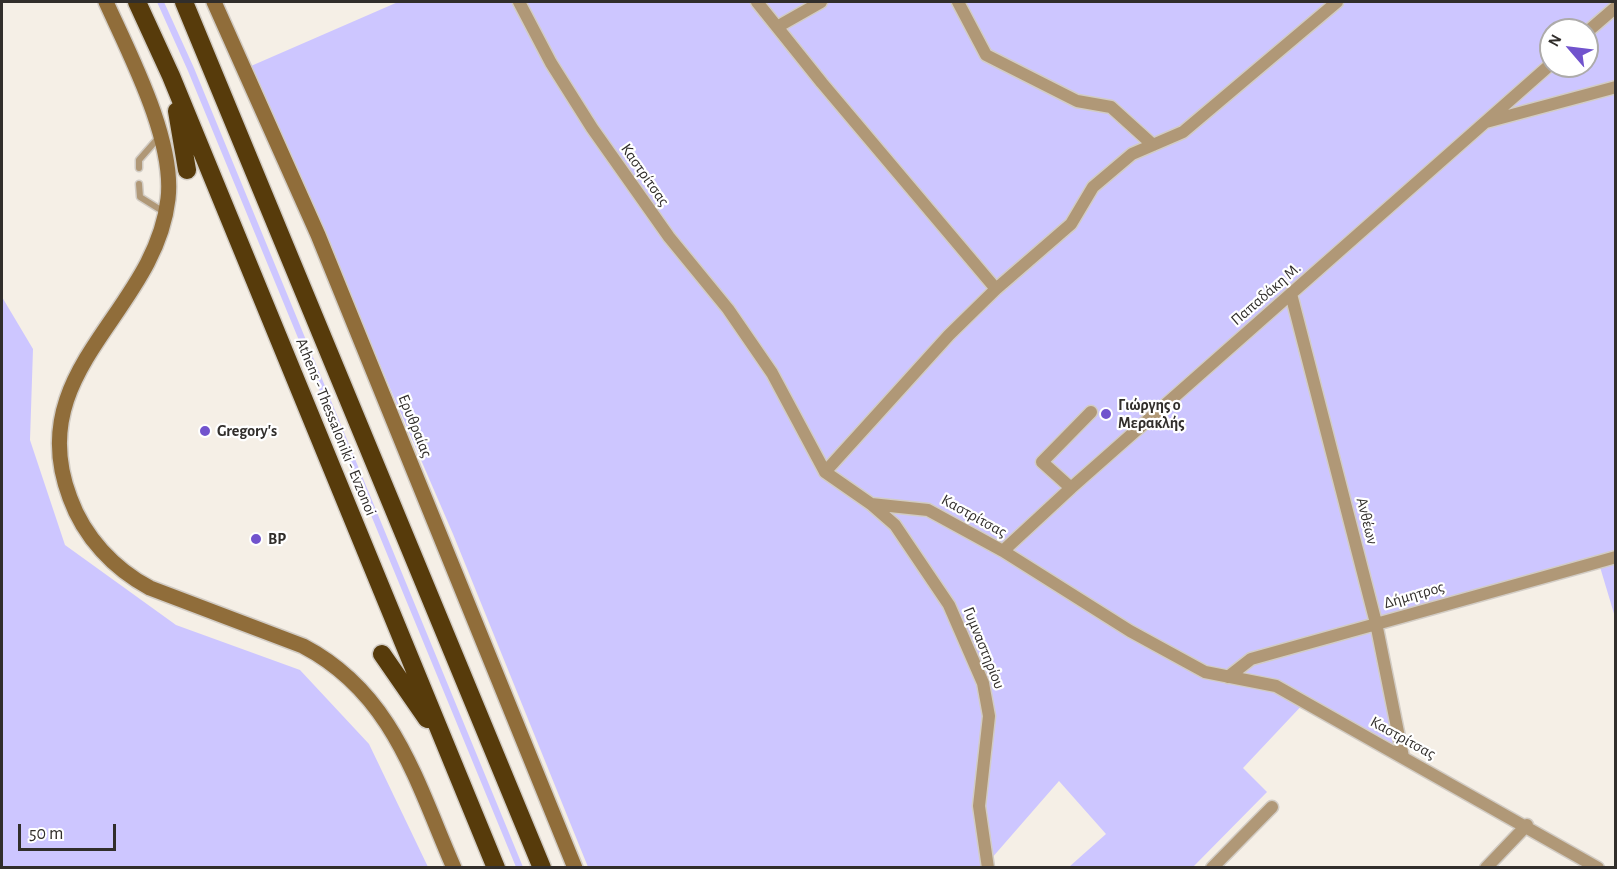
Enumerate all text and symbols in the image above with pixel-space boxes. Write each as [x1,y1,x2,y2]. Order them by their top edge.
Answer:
north arrow [1539,18,1599,78]
text: N [1545,32,1565,49]
street label: Καστρίτσας [617,140,673,210]
street label: Παπαδάκη Μ. [1227,258,1305,330]
street label: Athens - Thessaloniki - Evzonoi [292,335,380,519]
street label: Ερυθραίας [394,392,436,460]
place label: Γιώργης ο Μερακλής [1118,395,1185,433]
marker: Γιώργης ο Μερακλής [1099,407,1113,421]
place label: Gregory's [217,421,277,441]
marker: Gregory's [198,424,212,438]
street label: Καστρίτσας [938,490,1010,542]
street label: Ανθέων [1352,495,1382,547]
place label: BP [268,529,286,549]
marker: BP [249,532,263,546]
street label: Δήμητρος [1382,577,1446,613]
street label: Γυμναστηρίου [959,604,1009,692]
street label: Καστρίτσας [1367,712,1439,764]
scale bar [21,812,118,850]
text: 50 m [29,825,63,843]

